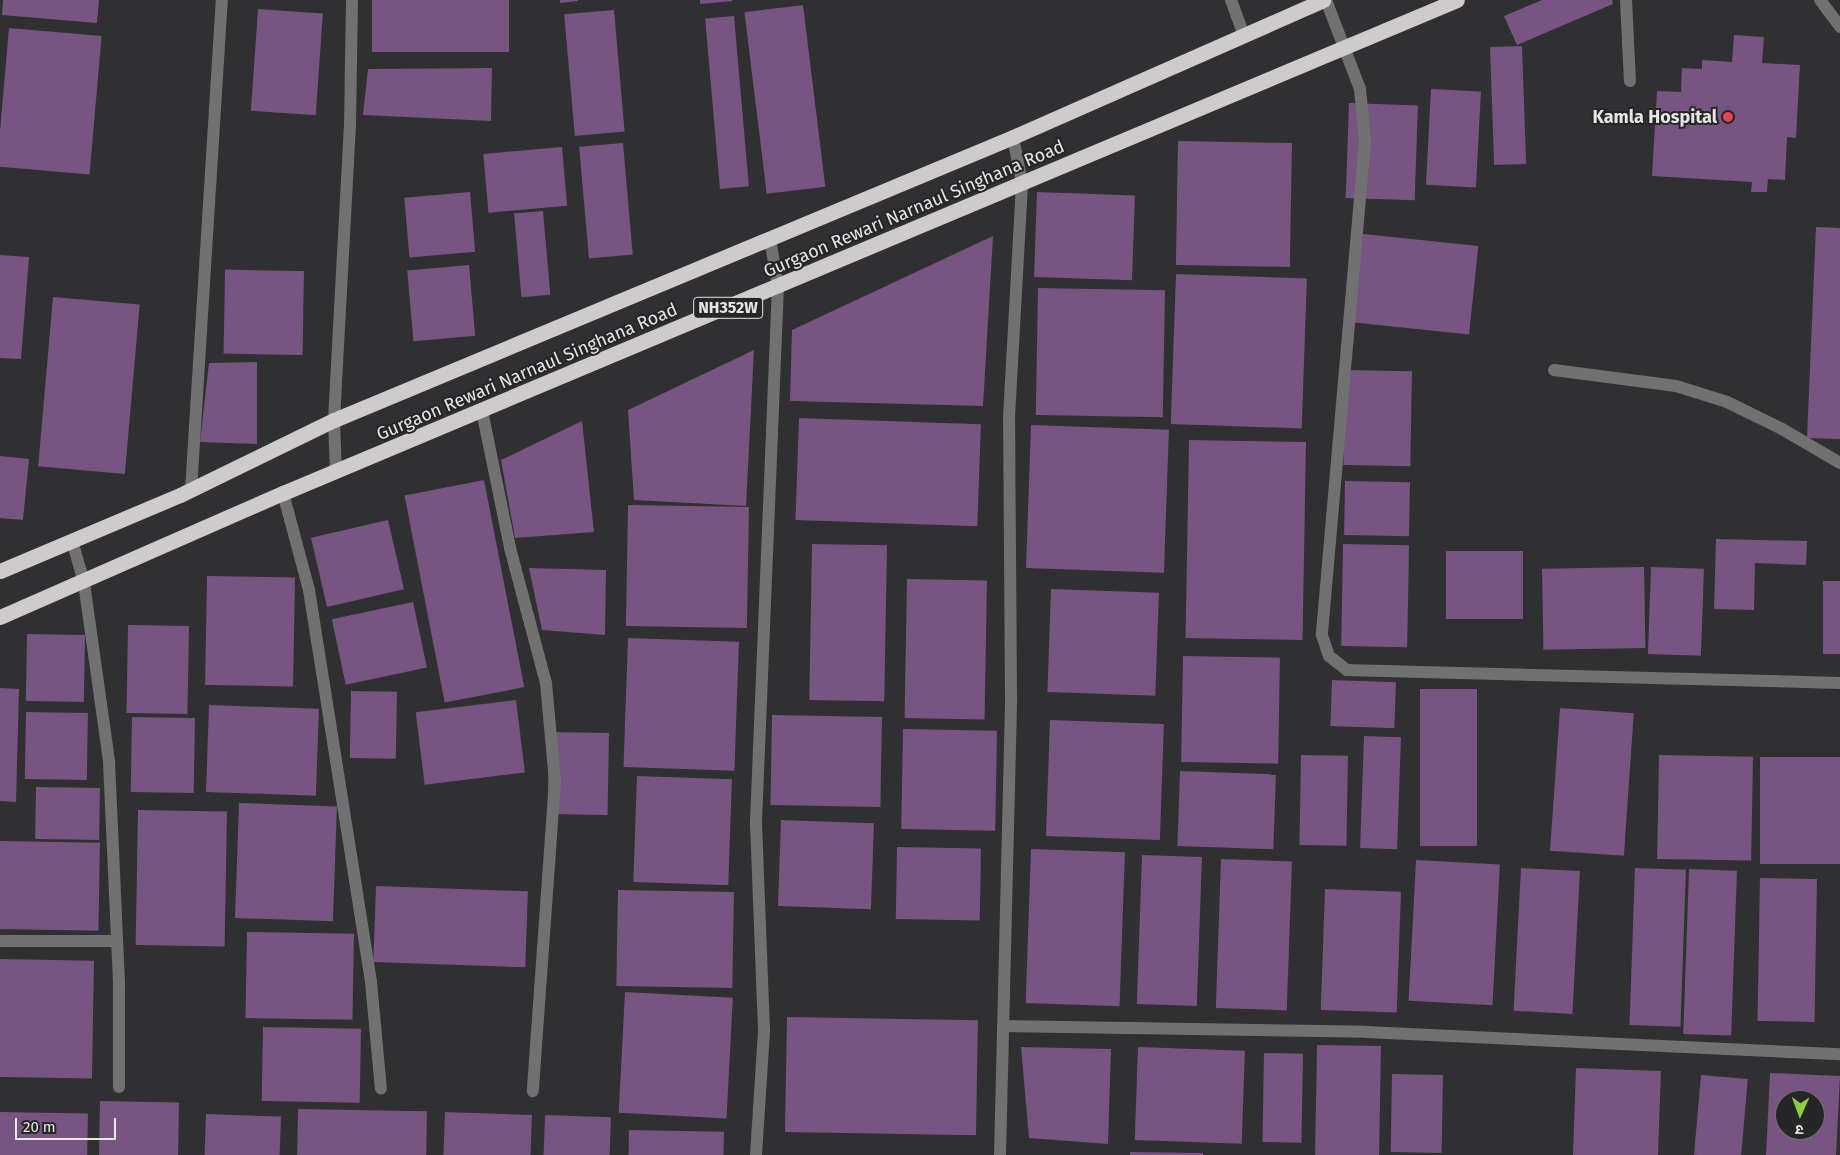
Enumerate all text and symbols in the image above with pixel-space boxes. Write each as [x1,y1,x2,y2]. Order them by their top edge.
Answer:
place label: Kamla Hospital [1593,106,1717,128]
marker: Kamla Hospital [1721,110,1735,124]
street label: Gurgaon Rewari Narnaul Singhana Road [760,136,1068,282]
road number: NH352W [693,294,763,322]
street label: Gurgaon Rewari Narnaul Singhana Road [373,299,681,445]
north arrow [1775,1090,1825,1140]
scale bar [18,1108,119,1140]
text: 20 m [23,1118,56,1136]
text: उ [1795,1121,1804,1138]

